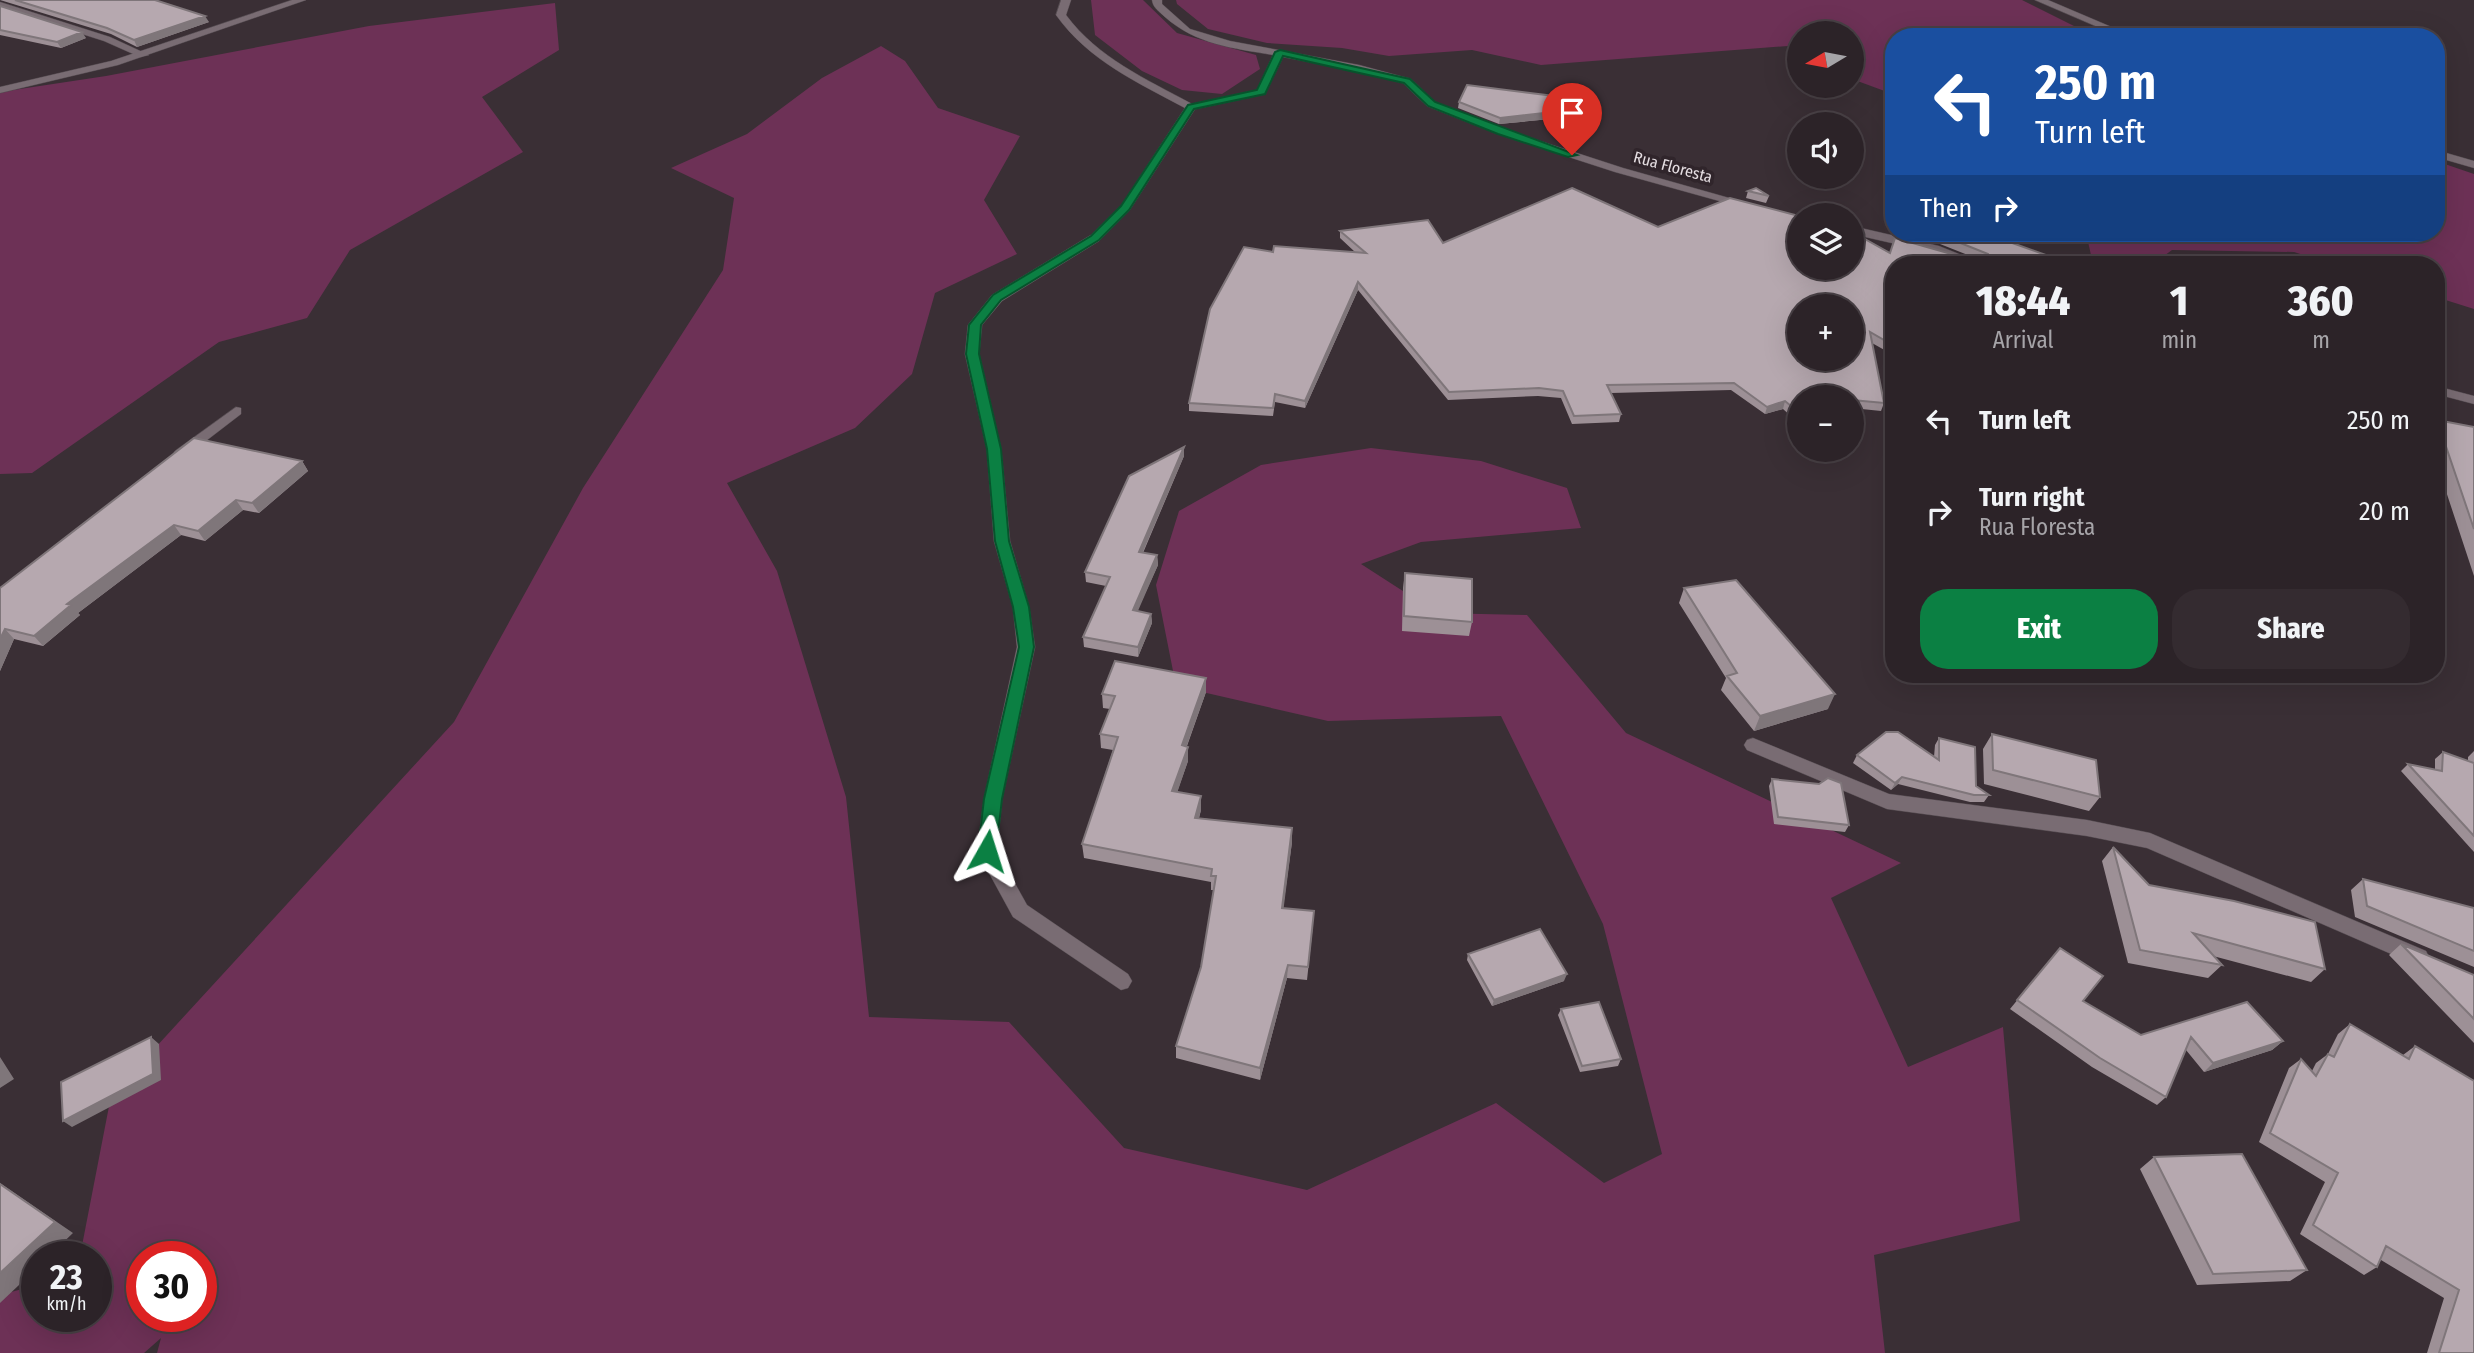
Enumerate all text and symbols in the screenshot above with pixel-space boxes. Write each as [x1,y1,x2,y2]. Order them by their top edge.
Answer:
north arrow [1787,21,1864,98]
map controls [1787,21,1864,462]
text: 250 m [2035,53,2156,112]
icon: left [1920,56,2011,147]
pin [1542,83,1602,155]
icon: arrive [1553,94,1591,132]
button: sound [1787,112,1864,189]
text: Turn left [2035,113,2145,151]
street label: Rua Floresta [1631,147,1715,187]
icon: right [1986,189,2024,227]
text: Then [1920,193,1972,224]
button: layers [1787,203,1864,280]
text: 18:44 [1976,276,2070,326]
text: 1 [2170,276,2188,326]
text: 360 [2288,276,2354,326]
button: + [1787,294,1864,371]
text: Arrival [1993,326,2054,354]
text: min [2161,326,2197,354]
text: m [2312,326,2330,354]
button: − [1787,385,1864,462]
icon: left [1920,402,1958,440]
text: Turn left [1979,405,2071,436]
text: 250 m [2347,405,2410,436]
text: Turn right [1979,482,2085,513]
icon: right [1920,493,1958,531]
text: 20 m [2359,496,2410,527]
text: Rua Floresta [1979,513,2095,541]
button: Exit [1920,589,2158,669]
button: Share [2172,589,2410,669]
position arrow [950,814,1024,888]
speed limit sign: 30 [126,1241,217,1332]
text: 23 [50,1256,83,1298]
text: km/h [46,1293,87,1315]

